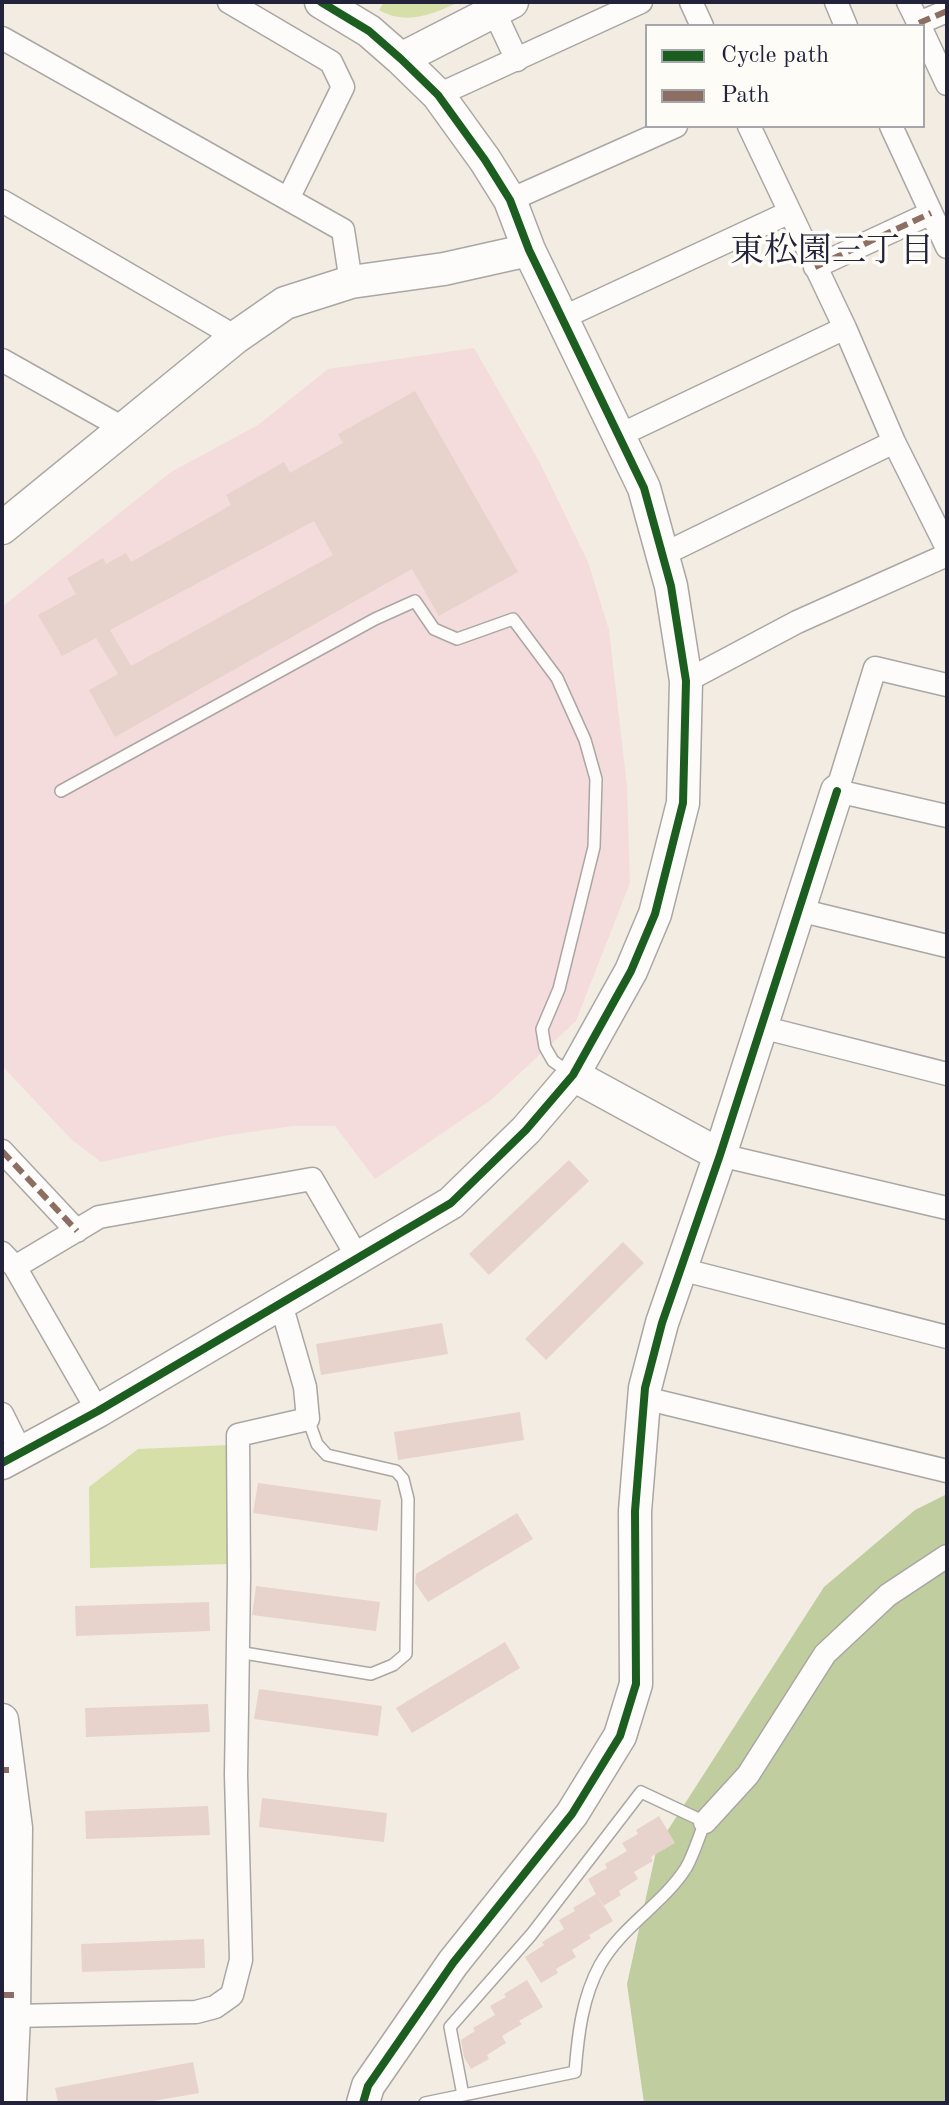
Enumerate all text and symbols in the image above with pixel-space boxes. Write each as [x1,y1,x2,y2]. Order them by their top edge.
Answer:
legend [645,24,925,128]
text: Cycle path [721,44,829,68]
text: Path [721,84,770,108]
district label: 東松園三丁目 [730,232,934,272]

